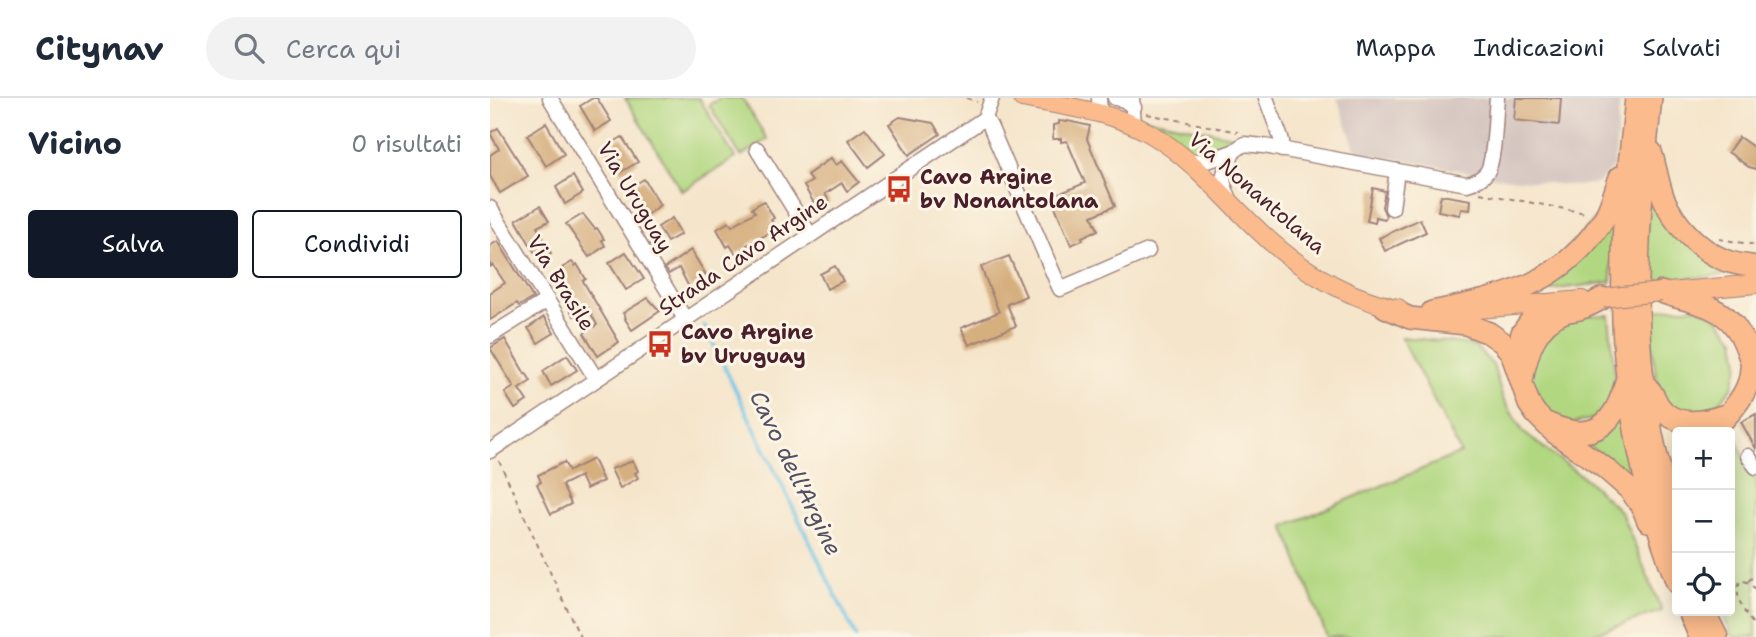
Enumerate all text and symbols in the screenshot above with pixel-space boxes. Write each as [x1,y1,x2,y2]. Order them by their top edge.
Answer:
search box [206,17,696,80]
text: Citynav [35,26,164,71]
icon: search [230,29,268,67]
text: Cerca qui [286,31,401,66]
text: Mappa [1355,32,1435,64]
text: Indicazioni [1473,32,1605,64]
text: Salvati [1643,32,1721,64]
text: Vicino [28,123,122,164]
street label: Via Nonantolana [1182,126,1332,260]
text: 0 risultati [351,129,462,159]
street label: Via Uruguay [591,136,679,258]
place label: Cavo Argine bv Nonantolana [920,163,1099,215]
bus stop icon: Cavo Argine bv Nonantolana [884,174,914,204]
street label: Strada Cavo Argine [653,188,833,322]
button: Salva [28,210,238,278]
button: Condividi [252,210,462,278]
street label: Via Brasile [521,230,601,336]
place label: Cavo Argine bv Uruguay [681,318,813,370]
bus stop icon: Cavo Argine bv Uruguay [645,329,675,359]
water label: Cavo dell'Argine [743,385,849,561]
map controls [1672,427,1735,616]
button: + [1672,427,1735,490]
button: − [1672,490,1735,553]
button: locate [1672,553,1735,616]

